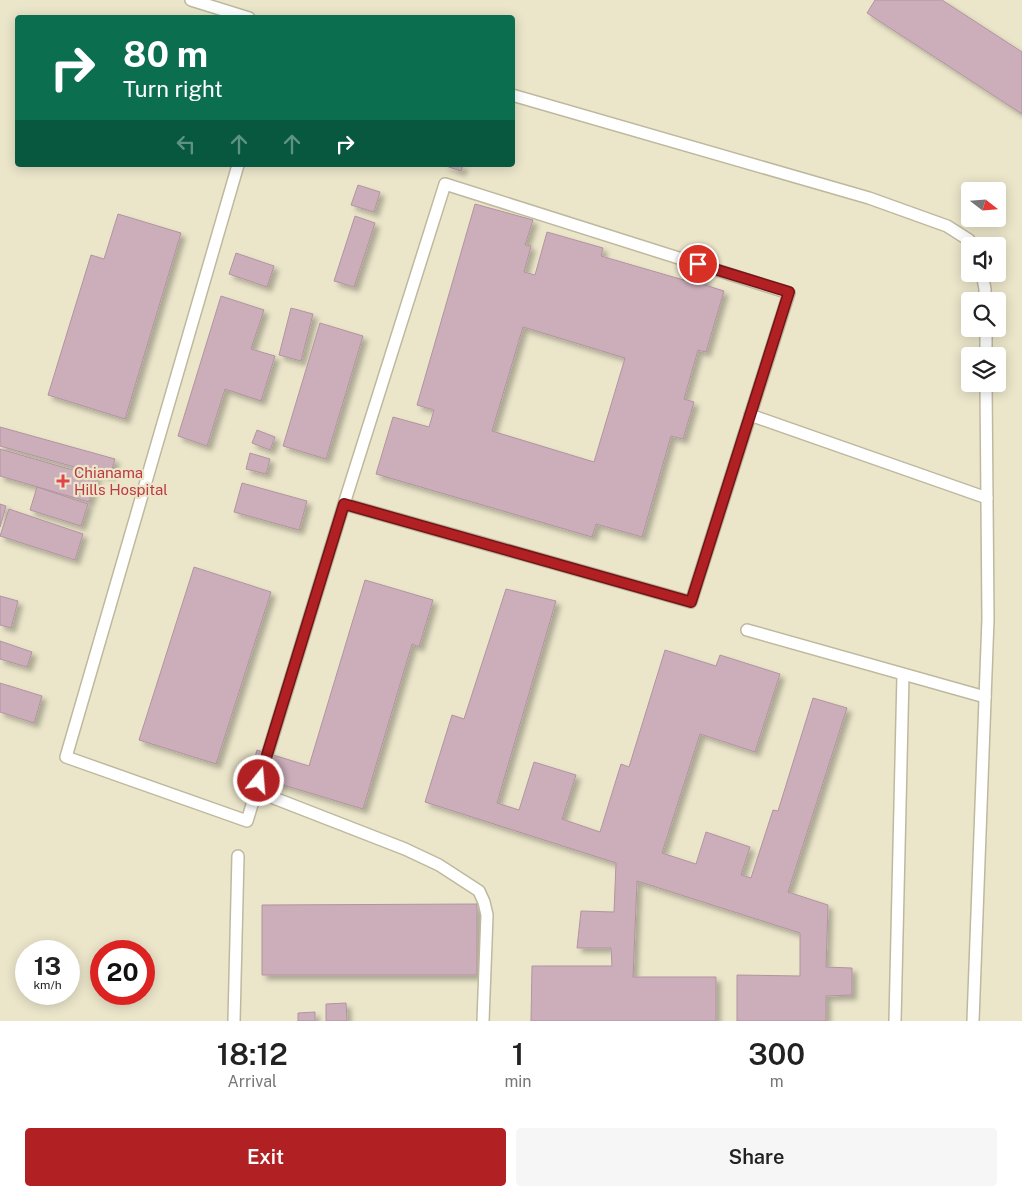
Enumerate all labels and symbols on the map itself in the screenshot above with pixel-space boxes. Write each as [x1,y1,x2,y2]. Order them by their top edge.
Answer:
north arrow [961,182,1006,228]
pin [677,243,719,285]
place label: Chianama Hills Hospital [74,464,168,498]
marker: Chianama Hills Hospital [56,474,70,488]
position arrow [232,754,284,806]
speed limit sign: 20 [90,940,155,1005]

